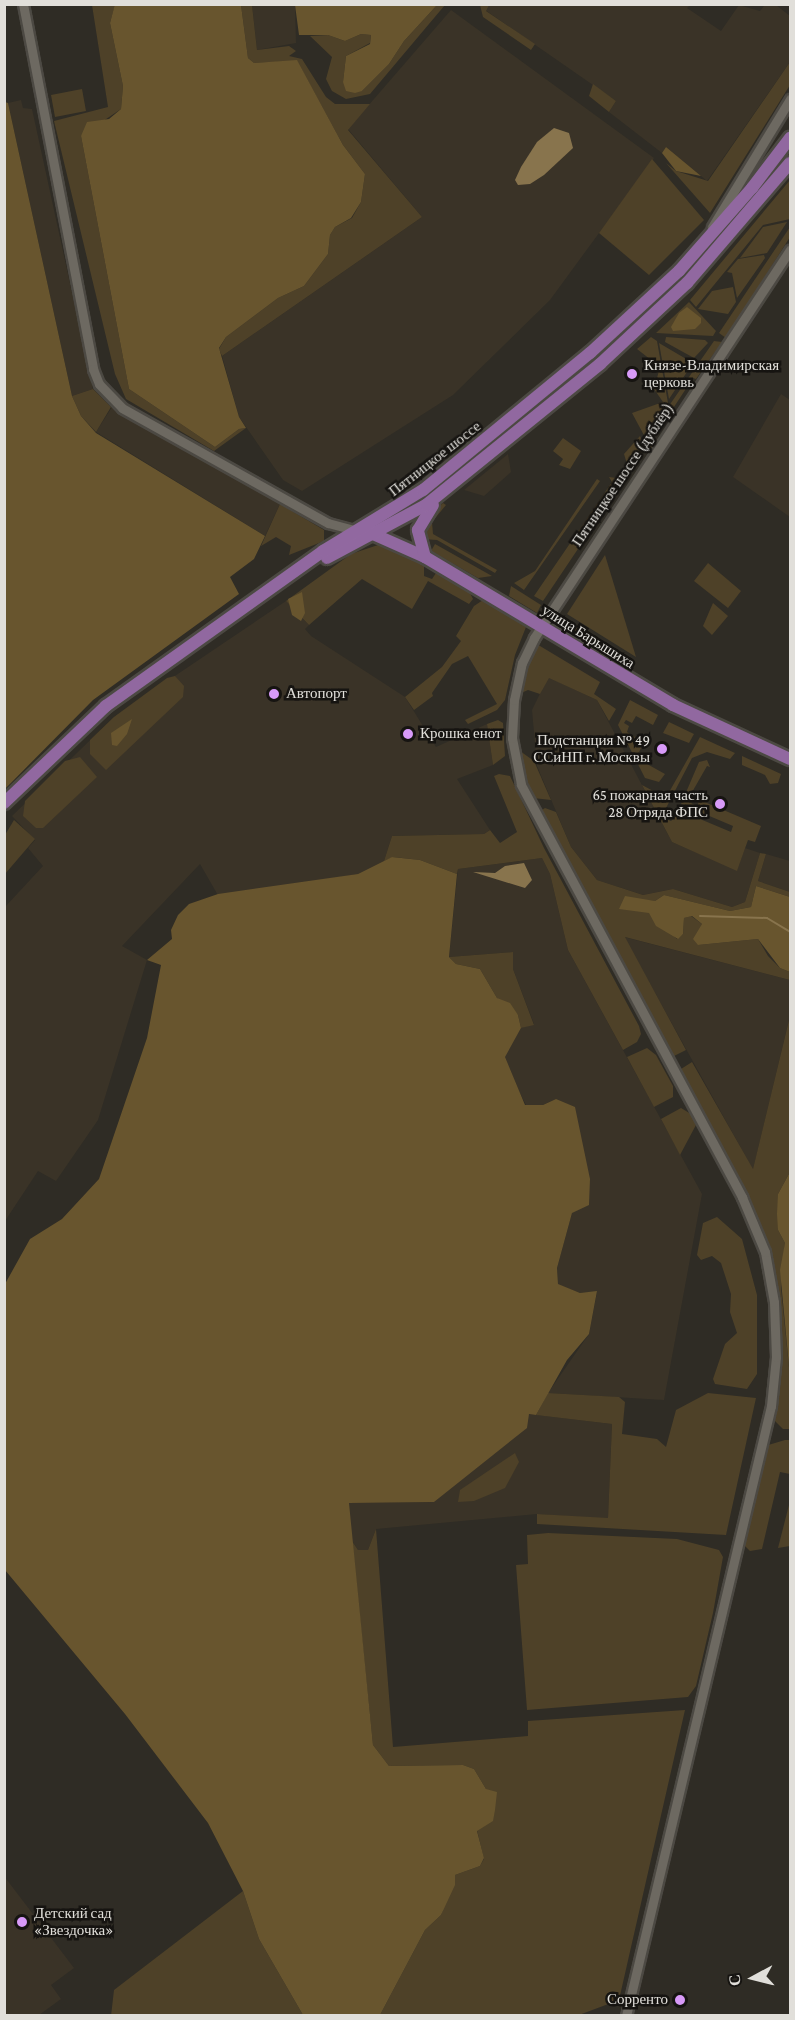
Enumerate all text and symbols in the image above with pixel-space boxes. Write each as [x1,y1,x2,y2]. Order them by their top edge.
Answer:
place label: Князе-Владимирская церковь [644,356,779,391]
marker: Князе-Владимирская церковь [625,367,639,381]
street label: Пятницкое шоссе (дублёр) [568,400,678,550]
street label: Пятницкое шоссе [385,418,485,500]
street label: улица Барышиха [538,601,638,673]
place label: Автопорт [286,685,347,703]
marker: Автопорт [267,687,281,701]
place label: Крошка енот [420,725,502,743]
marker: Крошка енот [401,727,415,741]
place label: Подстанция № 49 ССиНП г. Москвы [533,731,650,766]
marker: Подстанция № 49 ССиНП г. Москвы [655,742,669,756]
place label: 65 пожарная часть 28 Отряда ФПС [592,786,708,821]
marker: 65 пожарная часть 28 Отряда ФПС [713,797,727,811]
place label: Детский сад «Звездочка» [34,1904,113,1939]
marker: Детский сад «Звездочка» [15,1915,29,1929]
north arrow [723,1948,783,2008]
text: С [725,1973,744,1987]
place label: Сорренто [607,1991,668,2009]
marker: Сорренто [673,1993,687,2007]

